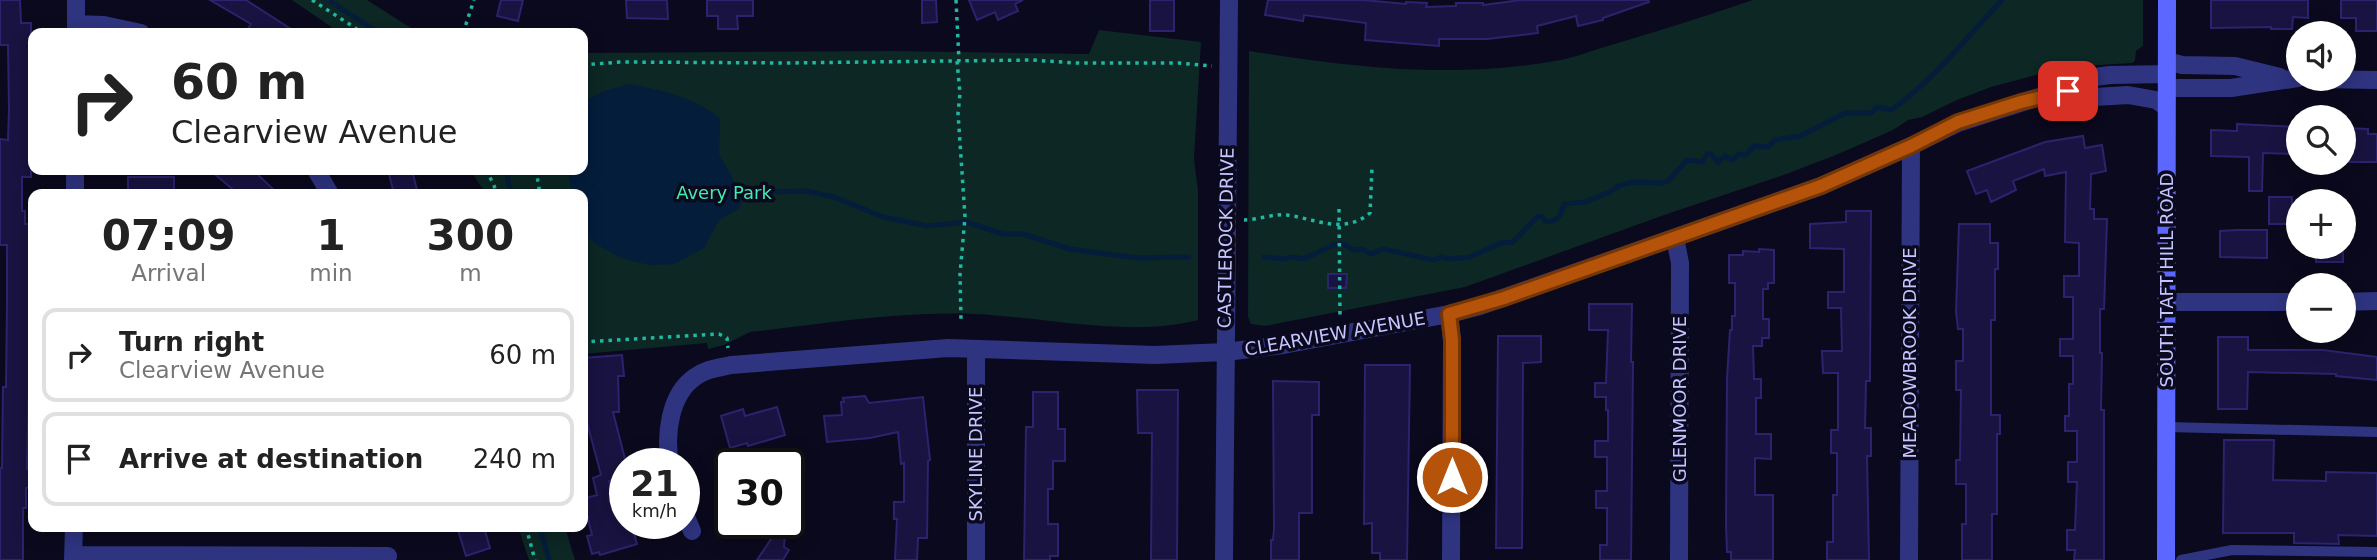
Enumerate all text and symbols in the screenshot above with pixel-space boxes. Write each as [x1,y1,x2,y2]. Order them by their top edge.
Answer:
map controls [2286,21,2356,343]
button: sound [2286,21,2356,91]
text: 60 m [171,54,307,111]
icon: right [56,56,147,147]
pin [2038,61,2098,121]
icon: arrive [2049,72,2087,110]
button: search [2286,105,2356,175]
text: Clearview Avenue [171,113,457,151]
street label: CASTLEROCK DRIVE [1213,147,1238,329]
street label: SOUTH TAFT HILL ROAD [2156,173,2177,387]
park label: Avery Park [676,182,772,203]
button: + [2286,189,2356,259]
text: 07:09 [102,211,236,260]
text: 1 [316,211,346,260]
text: 300 [427,211,514,260]
street label: MEADOWBROOK DRIVE [1899,247,1920,459]
text: Arrival [131,260,206,286]
text: min [309,260,353,286]
text: m [459,260,482,286]
button: − [2286,273,2356,343]
street label: CLEARVIEW AVENUE [1243,307,1427,360]
street label: GLENMOOR DRIVE [1669,316,1690,482]
text: Turn right [119,327,264,357]
icon: right [60,336,98,374]
text: 60 m [489,340,556,370]
text: Clearview Avenue [119,357,325,383]
street label: SKYLINE DRIVE [965,387,986,521]
icon: arrive [60,440,98,478]
position arrow [1415,440,1489,514]
text: Arrive at destination [119,444,423,474]
text: 240 m [473,444,556,474]
speed limit sign: 30 [714,448,805,539]
text: 21 [630,464,679,504]
text: km/h [632,500,677,521]

